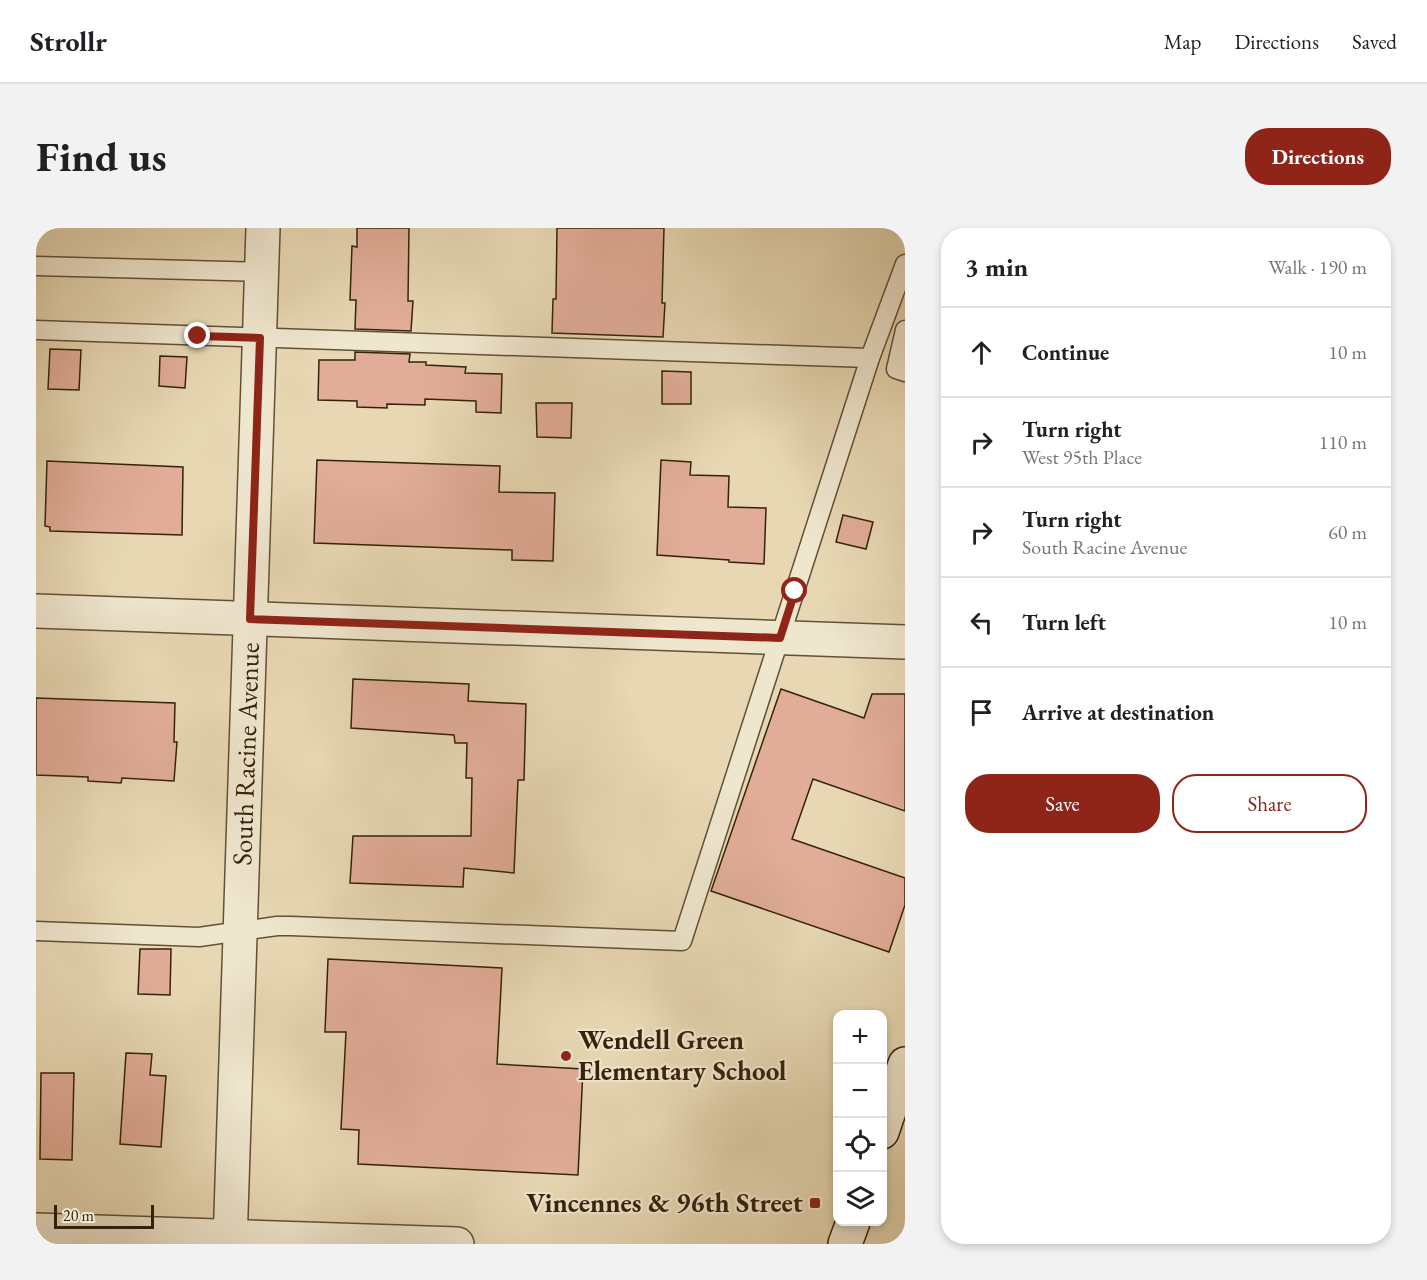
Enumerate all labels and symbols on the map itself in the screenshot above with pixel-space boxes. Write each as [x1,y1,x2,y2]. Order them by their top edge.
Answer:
route end [184,322,210,348]
route start [781,577,807,603]
street label: South Racine Avenue [224,642,267,866]
place label: Wendell Green Elementary School [578,1022,787,1088]
marker: Wendell Green Elementary School [559,1049,573,1063]
place label: Vincennes & 96th Street [526,1185,803,1220]
marker: Vincennes & 96th Street [808,1196,822,1210]
scale bar [54,1202,154,1230]

